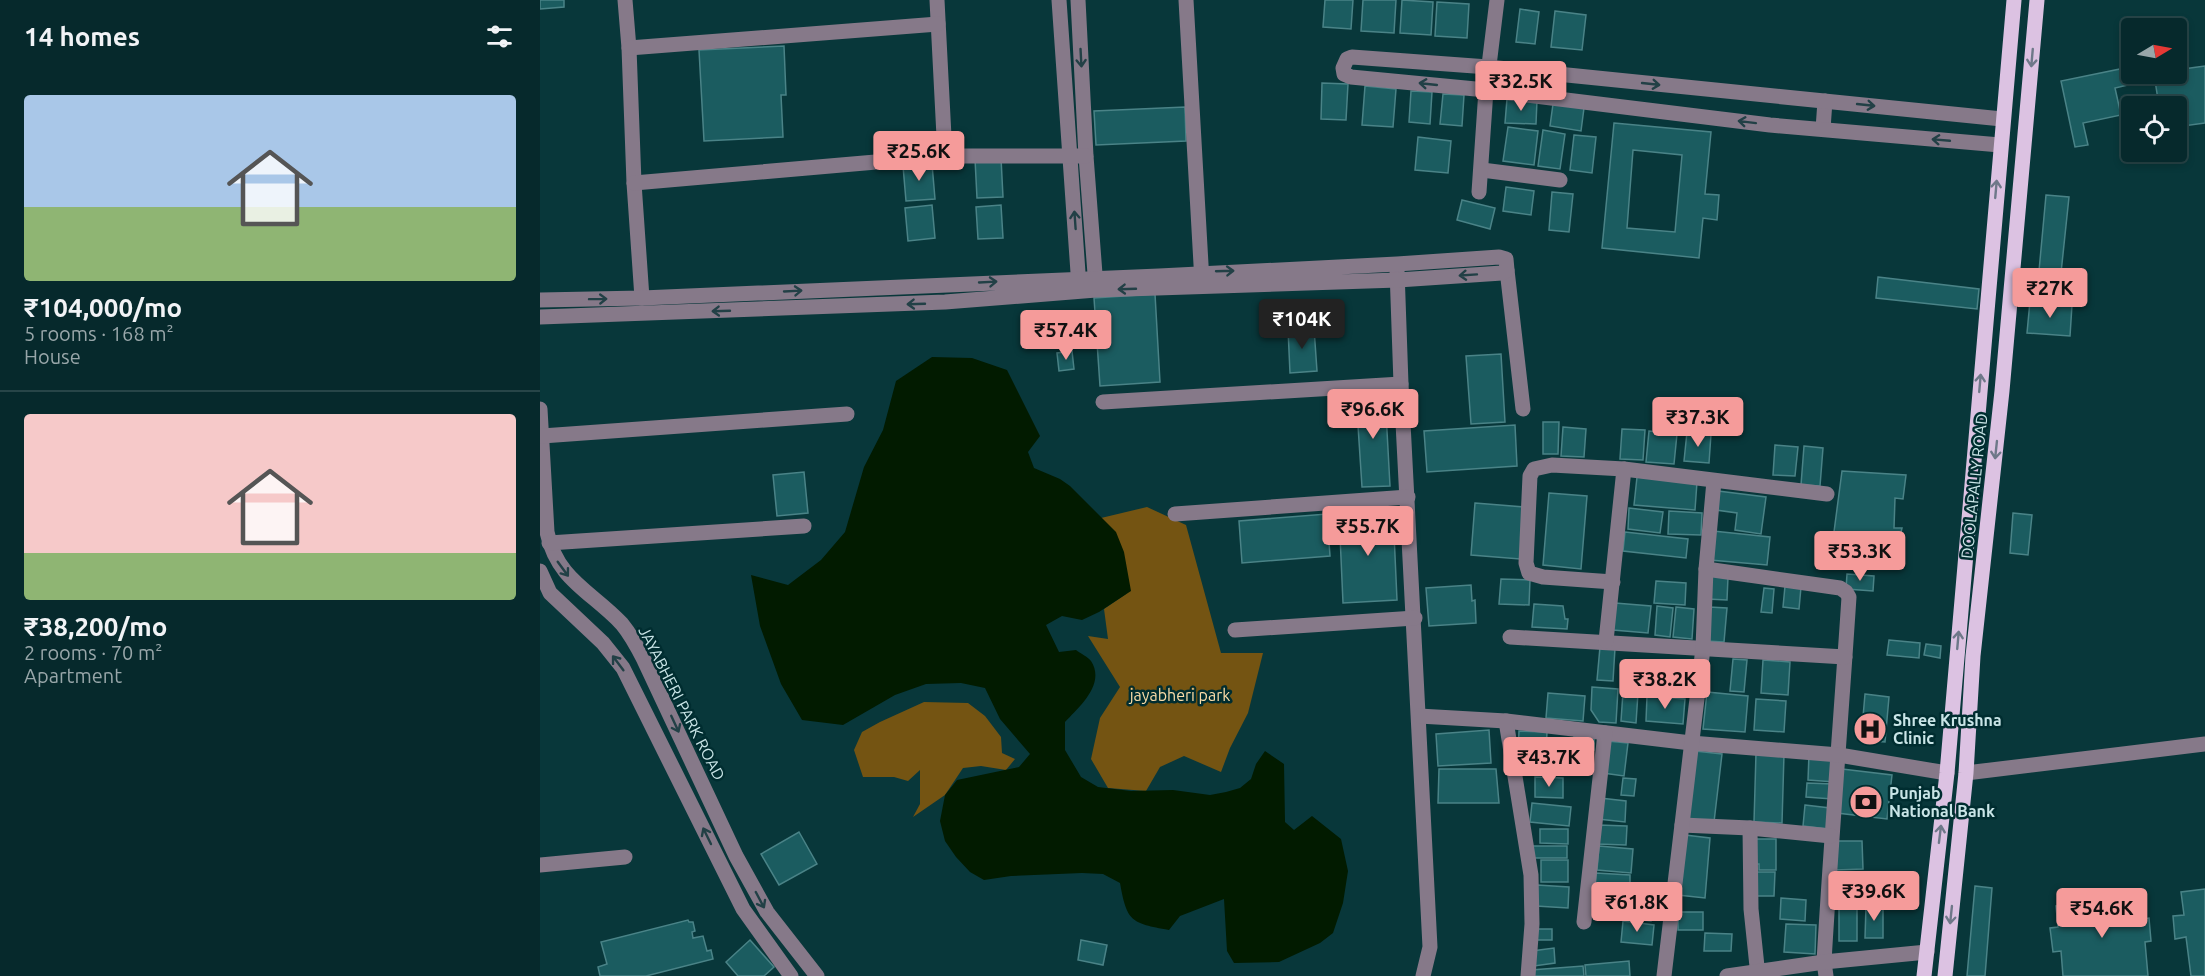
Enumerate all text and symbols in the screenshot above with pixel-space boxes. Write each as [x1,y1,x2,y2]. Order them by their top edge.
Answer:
north arrow [2121,18,2187,84]
map controls [2121,18,2187,162]
icon: filters [483,20,516,53]
text: 14 homes [24,22,140,51]
one-way arrow [1075,48,1086,68]
one-way arrow [2026,48,2037,68]
pin: ₹32.5K [1472,61,1570,112]
text: ₹32.5K [1489,69,1553,92]
one-way arrow [1418,78,1438,89]
one-way arrow [1641,79,1660,90]
button: locate [2121,96,2187,162]
one-way arrow [1855,100,1875,111]
one-way arrow [1738,116,1758,127]
pin: ₹25.6K [870,131,968,182]
icon: home [216,134,324,242]
one-way arrow [1932,134,1952,145]
text: ₹25.6K [887,139,951,162]
one-way arrow [1991,179,2002,199]
one-way arrow [1069,211,1080,231]
one-way arrow [1214,266,1234,277]
pin: ₹27K [2014,268,2086,319]
one-way arrow [1459,270,1479,281]
text: ₹27K [2026,276,2074,299]
one-way arrow [978,277,998,288]
one-way arrow [1117,283,1137,294]
one-way arrow [783,286,803,297]
text: ₹104,000/mo [24,293,182,322]
one-way arrow [588,293,608,304]
one-way arrow [906,298,926,309]
pin: ₹104K [1260,299,1344,350]
one-way arrow [712,306,732,317]
text: ₹104K [1273,307,1331,330]
pin: ₹57.4K [1017,310,1115,361]
text: ₹57.4K [1034,318,1098,341]
text: 5 rooms · 168 m² [24,322,174,345]
text: House [24,345,81,368]
one-way arrow [1975,374,1986,394]
pin: ₹96.6K [1324,389,1422,440]
text: ₹96.6K [1341,397,1405,420]
pin: ₹37.3K [1649,397,1747,448]
text: ₹37.3K [1666,405,1730,428]
street label: DOOLAPALLY ROAD [1957,413,1991,559]
one-way arrow [1990,439,2001,459]
icon: home [216,453,324,561]
pin: ₹55.7K [1319,506,1417,557]
text: ₹55.7K [1336,514,1400,537]
pin: ₹53.3K [1811,531,1909,582]
text: ₹53.3K [1828,539,1892,562]
one-way arrow [556,560,569,576]
text: ₹38,200/mo [24,612,167,641]
street label: JAYABHERI PARK ROAD [635,623,729,783]
one-way arrow [1953,631,1964,651]
text: 2 rooms · 70 m² [24,641,162,664]
one-way arrow [612,655,624,671]
pin: ₹38.2K [1616,659,1714,710]
text: Apartment [24,664,122,687]
text: ₹38.2K [1633,667,1697,690]
park label: jayabheri park [1128,686,1230,704]
hospital icon: Shree Krushna Clinic [1852,711,1888,747]
place label: Shree Krushna Clinic [1893,711,2002,747]
one-way arrow [669,715,681,733]
pin: ₹43.7K [1500,737,1598,788]
text: ₹43.7K [1517,745,1581,768]
bank icon: Punjab National Bank [1848,784,1884,820]
place label: Punjab National Bank [1889,784,1995,820]
one-way arrow [1935,825,1946,845]
one-way arrow [701,828,712,846]
pin: ₹39.6K [1825,871,1923,922]
text: ₹39.6K [1842,879,1906,902]
pin: ₹61.8K [1588,882,1686,933]
pin: ₹54.6K [2053,888,2151,939]
one-way arrow [755,890,766,908]
text: ₹61.8K [1605,890,1669,913]
text: ₹54.6K [2070,896,2134,919]
one-way arrow [1945,905,1956,925]

